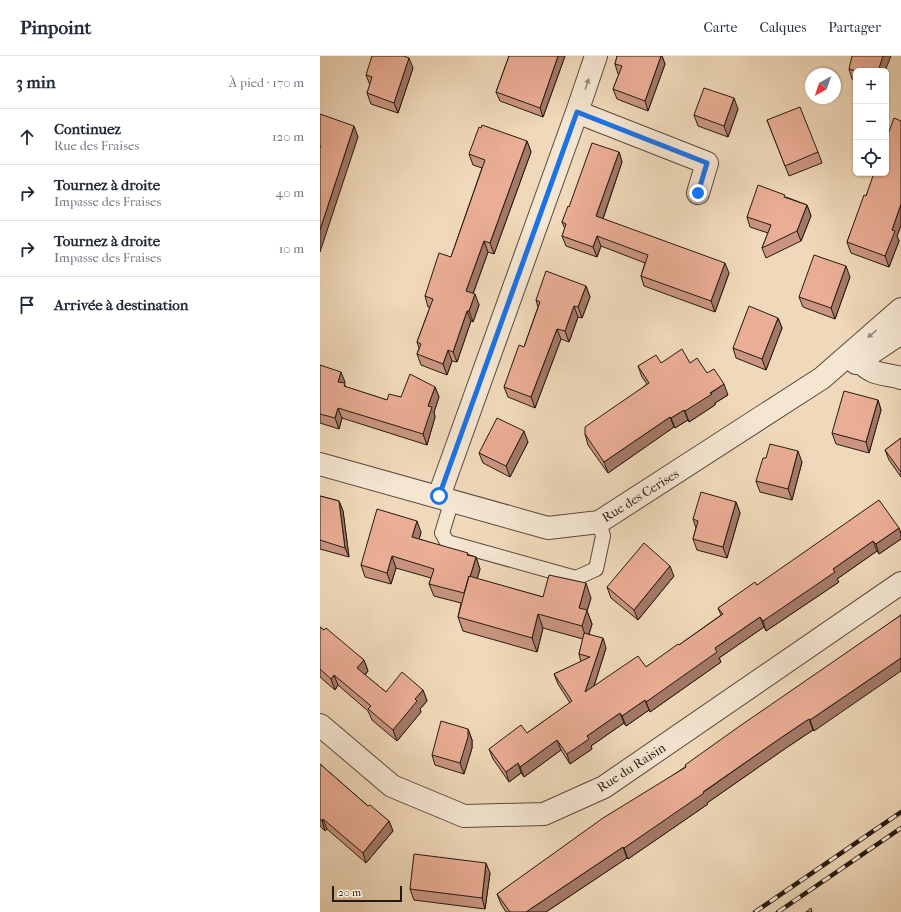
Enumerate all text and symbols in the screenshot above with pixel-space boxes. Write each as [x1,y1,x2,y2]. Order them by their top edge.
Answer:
text: Pinpoint [20,17,91,39]
text: Carte [704,19,737,36]
text: Calques [759,19,806,36]
text: Partager [828,19,881,36]
north arrow [805,68,841,104]
map controls [853,68,889,176]
button: + [853,68,889,104]
text: 3 min [16,72,56,92]
text: À pied · 170 m [229,75,304,90]
one-way arrow [584,78,590,90]
button: − [853,104,889,140]
text: Continuez [54,120,121,138]
icon: ahead [16,126,38,148]
text: 120 m [272,129,304,144]
text: Rue des Fraises [54,138,139,153]
button: locate [853,140,889,176]
text: Tournez à droite [54,176,160,194]
icon: right [16,182,38,204]
route end [689,184,707,202]
text: 40 m [276,185,304,200]
text: Impasse des Fraises [54,194,161,209]
text: Tournez à droite [54,232,160,250]
icon: right [16,238,38,260]
text: 10 m [279,241,304,256]
text: Impasse des Fraises [54,250,161,265]
icon: arrive [16,294,38,316]
text: Arrivée à destination [54,296,189,314]
one-way arrow [866,330,877,339]
street label: Rue des Cerises [599,466,681,525]
route start [430,487,448,505]
street label: Rue du Raisin [594,739,669,795]
scale bar [332,884,402,903]
text: 20 m [338,886,361,899]

